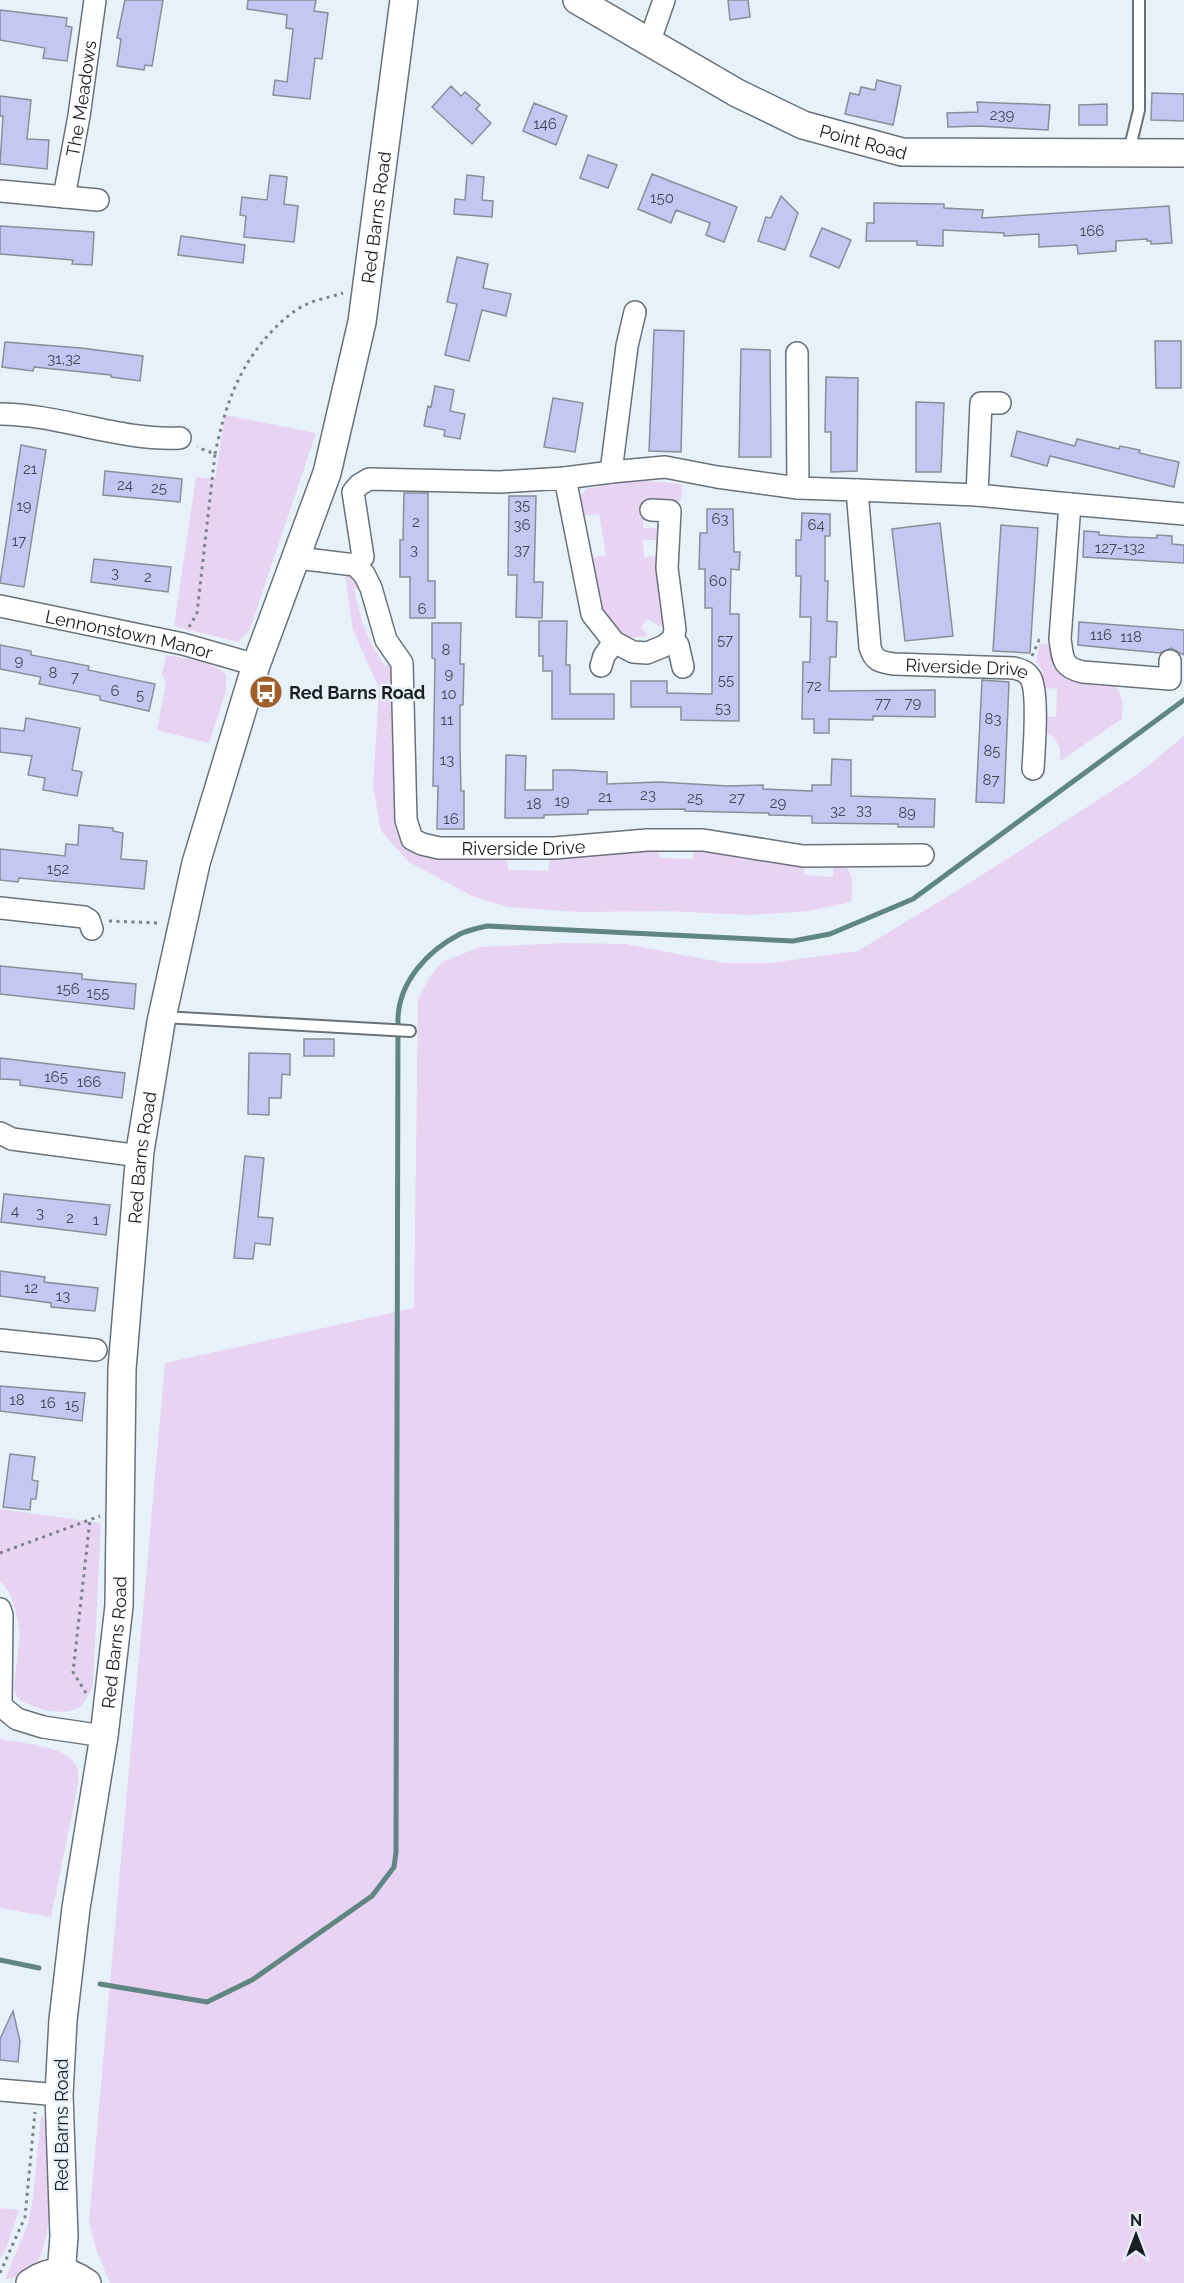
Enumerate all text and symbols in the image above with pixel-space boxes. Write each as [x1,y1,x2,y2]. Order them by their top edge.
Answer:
street label: The Meadows [61,39,100,158]
house number: 239 [990,106,1015,124]
house number: 146 [533,115,557,133]
street label: Point Road [817,120,910,163]
street label: Red Barns Road [357,150,395,285]
house number: 150 [650,189,674,207]
house number: 166 [1080,222,1104,240]
house number: 31,32 [47,350,81,368]
house number: 21 [23,460,38,478]
house number: 24 [117,476,133,494]
house number: 25 [151,479,167,497]
house number: 35 [514,496,530,514]
house number: 19 [16,497,32,515]
house number: 63 [711,510,729,528]
house number: 2 [412,513,420,531]
house number: 36 [513,516,531,534]
house number: 64 [807,516,825,534]
house number: 17 [12,532,26,550]
house number: 127-132 [1095,539,1145,557]
house number: 3 [410,541,418,559]
house number: 37 [514,541,530,559]
house number: 3 [111,564,119,582]
house number: 2 [144,568,152,586]
house number: 60 [709,572,727,590]
house number: 6 [417,600,427,618]
street label: Lennonstown Manor [43,605,216,663]
house number: 116 [1090,626,1112,644]
house number: 118 [1120,628,1142,646]
house number: 57 [717,631,733,649]
house number: 8 [442,641,451,659]
house number: 9 [15,652,24,670]
street label: Riverside Drive [905,654,1033,683]
house number: 8 [49,664,58,682]
house number: 9 [445,665,454,683]
house number: 7 [71,668,79,686]
house number: 55 [718,671,734,689]
bus stop icon: Red Barns Road [248,674,284,710]
house number: 72 [806,677,822,695]
house number: 6 [110,682,120,700]
place label: Red Barns Road [289,682,425,703]
house number: 10 [441,685,457,703]
house number: 5 [136,686,144,704]
house number: 77 [875,694,891,712]
house number: 79 [905,694,922,712]
house number: 53 [715,699,731,717]
house number: 83 [985,710,1001,728]
house number: 11 [441,711,454,729]
house number: 85 [983,742,1001,760]
house number: 13 [440,751,454,769]
house number: 87 [983,771,999,789]
house number: 23 [640,786,656,804]
house number: 21 [598,788,613,806]
house number: 25 [687,789,703,807]
house number: 27 [729,789,745,807]
house number: 19 [554,792,570,810]
house number: 29 [770,794,787,812]
house number: 18 [526,795,542,813]
house number: 33 [856,801,872,819]
house number: 32 [830,802,846,820]
house number: 89 [898,804,916,822]
house number: 16 [443,810,459,828]
street label: Riverside Drive [462,835,587,859]
house number: 152 [47,860,69,878]
house number: 156 [56,980,80,998]
house number: 155 [87,984,109,1002]
house number: 165 [44,1068,68,1086]
house number: 166 [77,1073,101,1091]
street label: Red Barns Road [124,1090,160,1224]
house number: 4 [11,1202,19,1220]
house number: 3 [36,1204,44,1222]
house number: 2 [66,1209,74,1227]
house number: 1 [93,1211,100,1229]
house number: 12 [24,1279,38,1297]
house number: 13 [56,1287,70,1305]
house number: 18 [9,1391,25,1409]
house number: 16 [40,1394,56,1412]
house number: 15 [65,1396,79,1414]
street label: Red Barns Road [97,1576,130,1710]
street label: Red Barns Road [51,2059,72,2191]
north arrow [1106,2205,1166,2265]
text: N [1130,2211,1142,2230]

